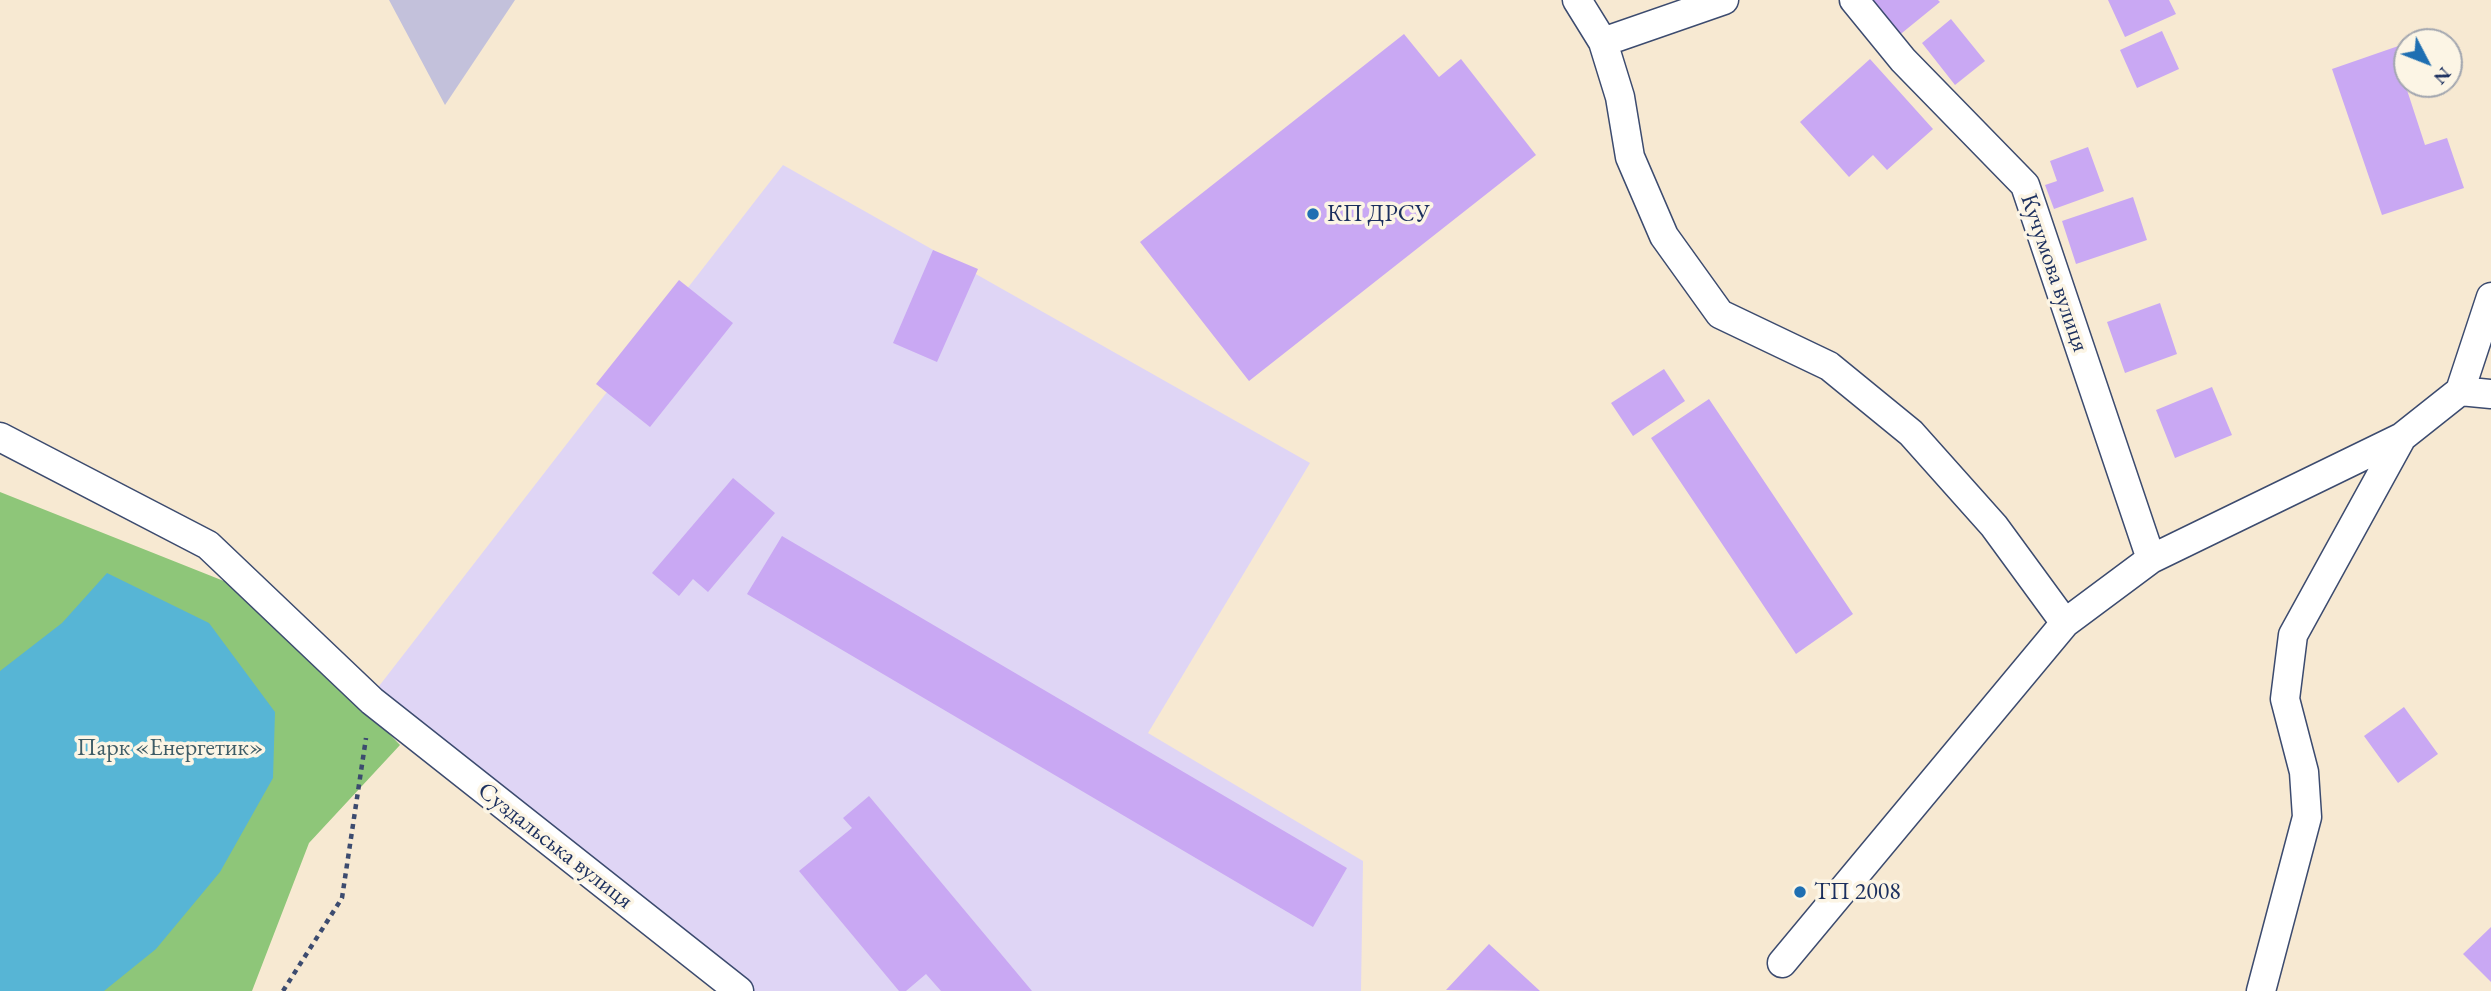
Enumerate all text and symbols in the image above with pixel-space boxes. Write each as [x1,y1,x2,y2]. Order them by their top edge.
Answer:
north arrow [2393,28,2463,98]
text: N [2428,62,2457,90]
street label: Кучумова вулиця [2014,190,2094,356]
place label: КП ДРСУ [1327,200,1430,228]
marker: КП ДРСУ [1305,206,1321,222]
park label: Парк «Енергетик» [77,734,263,762]
street label: Суздальська вулиця [472,776,638,916]
place label: ТП 2008 [1814,878,1901,906]
marker: ТП 2008 [1792,884,1808,900]

